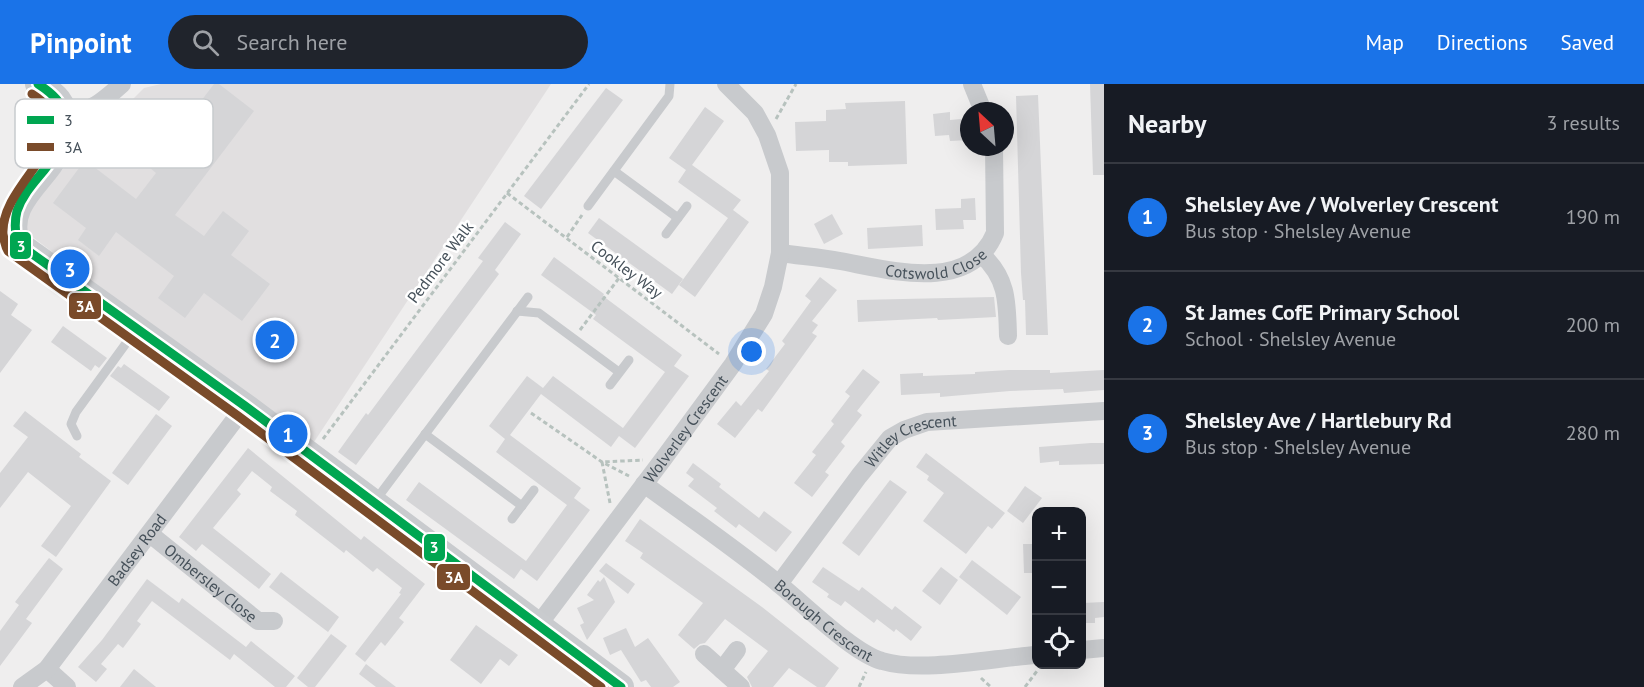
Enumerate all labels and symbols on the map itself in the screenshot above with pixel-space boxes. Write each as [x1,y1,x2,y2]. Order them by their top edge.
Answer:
legend [15,99,213,168]
north arrow [960,102,1014,156]
text: 3 [64,110,73,130]
text: 3A [64,137,83,157]
street label: Pedmore Walk [403,217,477,307]
line badge: 3 [9,231,32,260]
text: 3 [16,236,26,256]
street label: Cookley Way [587,236,667,303]
street label: Cotswold Close [884,244,991,283]
pin: 3 [50,246,90,291]
line badge: 3A [68,292,102,320]
text: 3A [76,296,95,316]
pin: 2 [256,318,294,362]
your location [737,337,766,366]
street label: Wolverley Crescent [639,370,732,487]
street label: Witley Crescent [860,410,958,471]
pin: 1 [268,412,308,456]
street label: Badsey Road [103,510,170,590]
line badge: 3 [423,533,446,562]
text: 3 [429,537,439,557]
street label: Ombersley Close [160,539,261,626]
line badge: 3A [436,563,471,591]
text: 3A [445,567,464,587]
street label: Borough Crescent [771,575,877,666]

